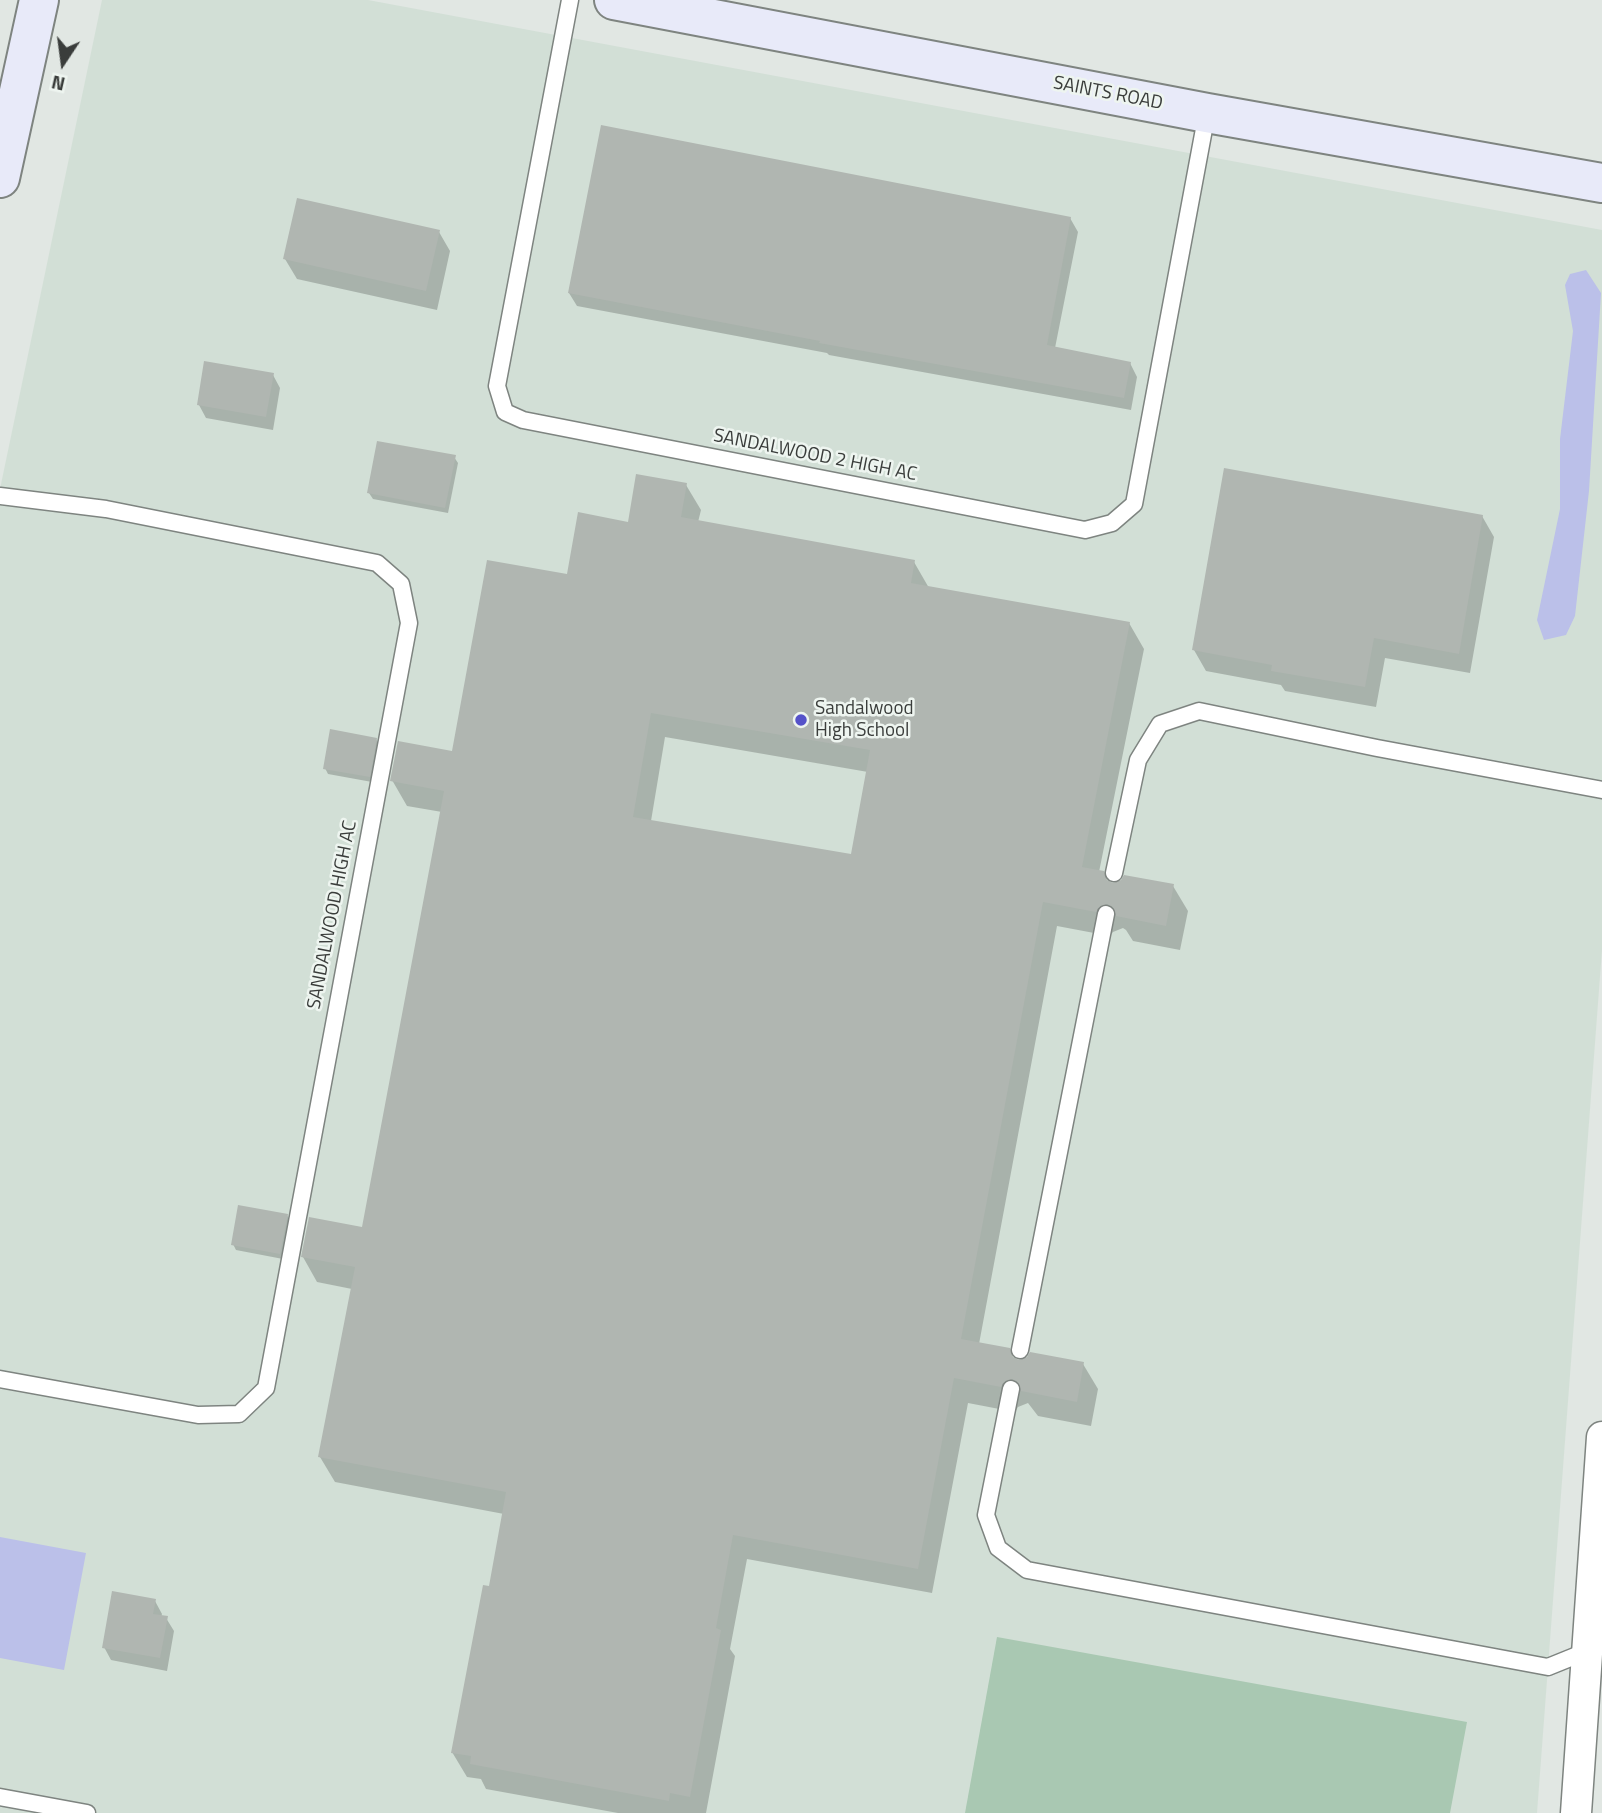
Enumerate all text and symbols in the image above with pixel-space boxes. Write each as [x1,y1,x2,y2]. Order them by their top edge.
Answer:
north arrow [28,28,98,98]
text: N [48,68,68,100]
street label: SAINTS ROAD [1051,72,1165,116]
street label: SANDALWOOD 2 HIGH AC [711,425,919,487]
place label: Sandalwood High School [815,698,913,742]
marker: Sandalwood High School [793,712,809,728]
street label: SANDALWOOD HIGH AC [304,819,362,1011]

